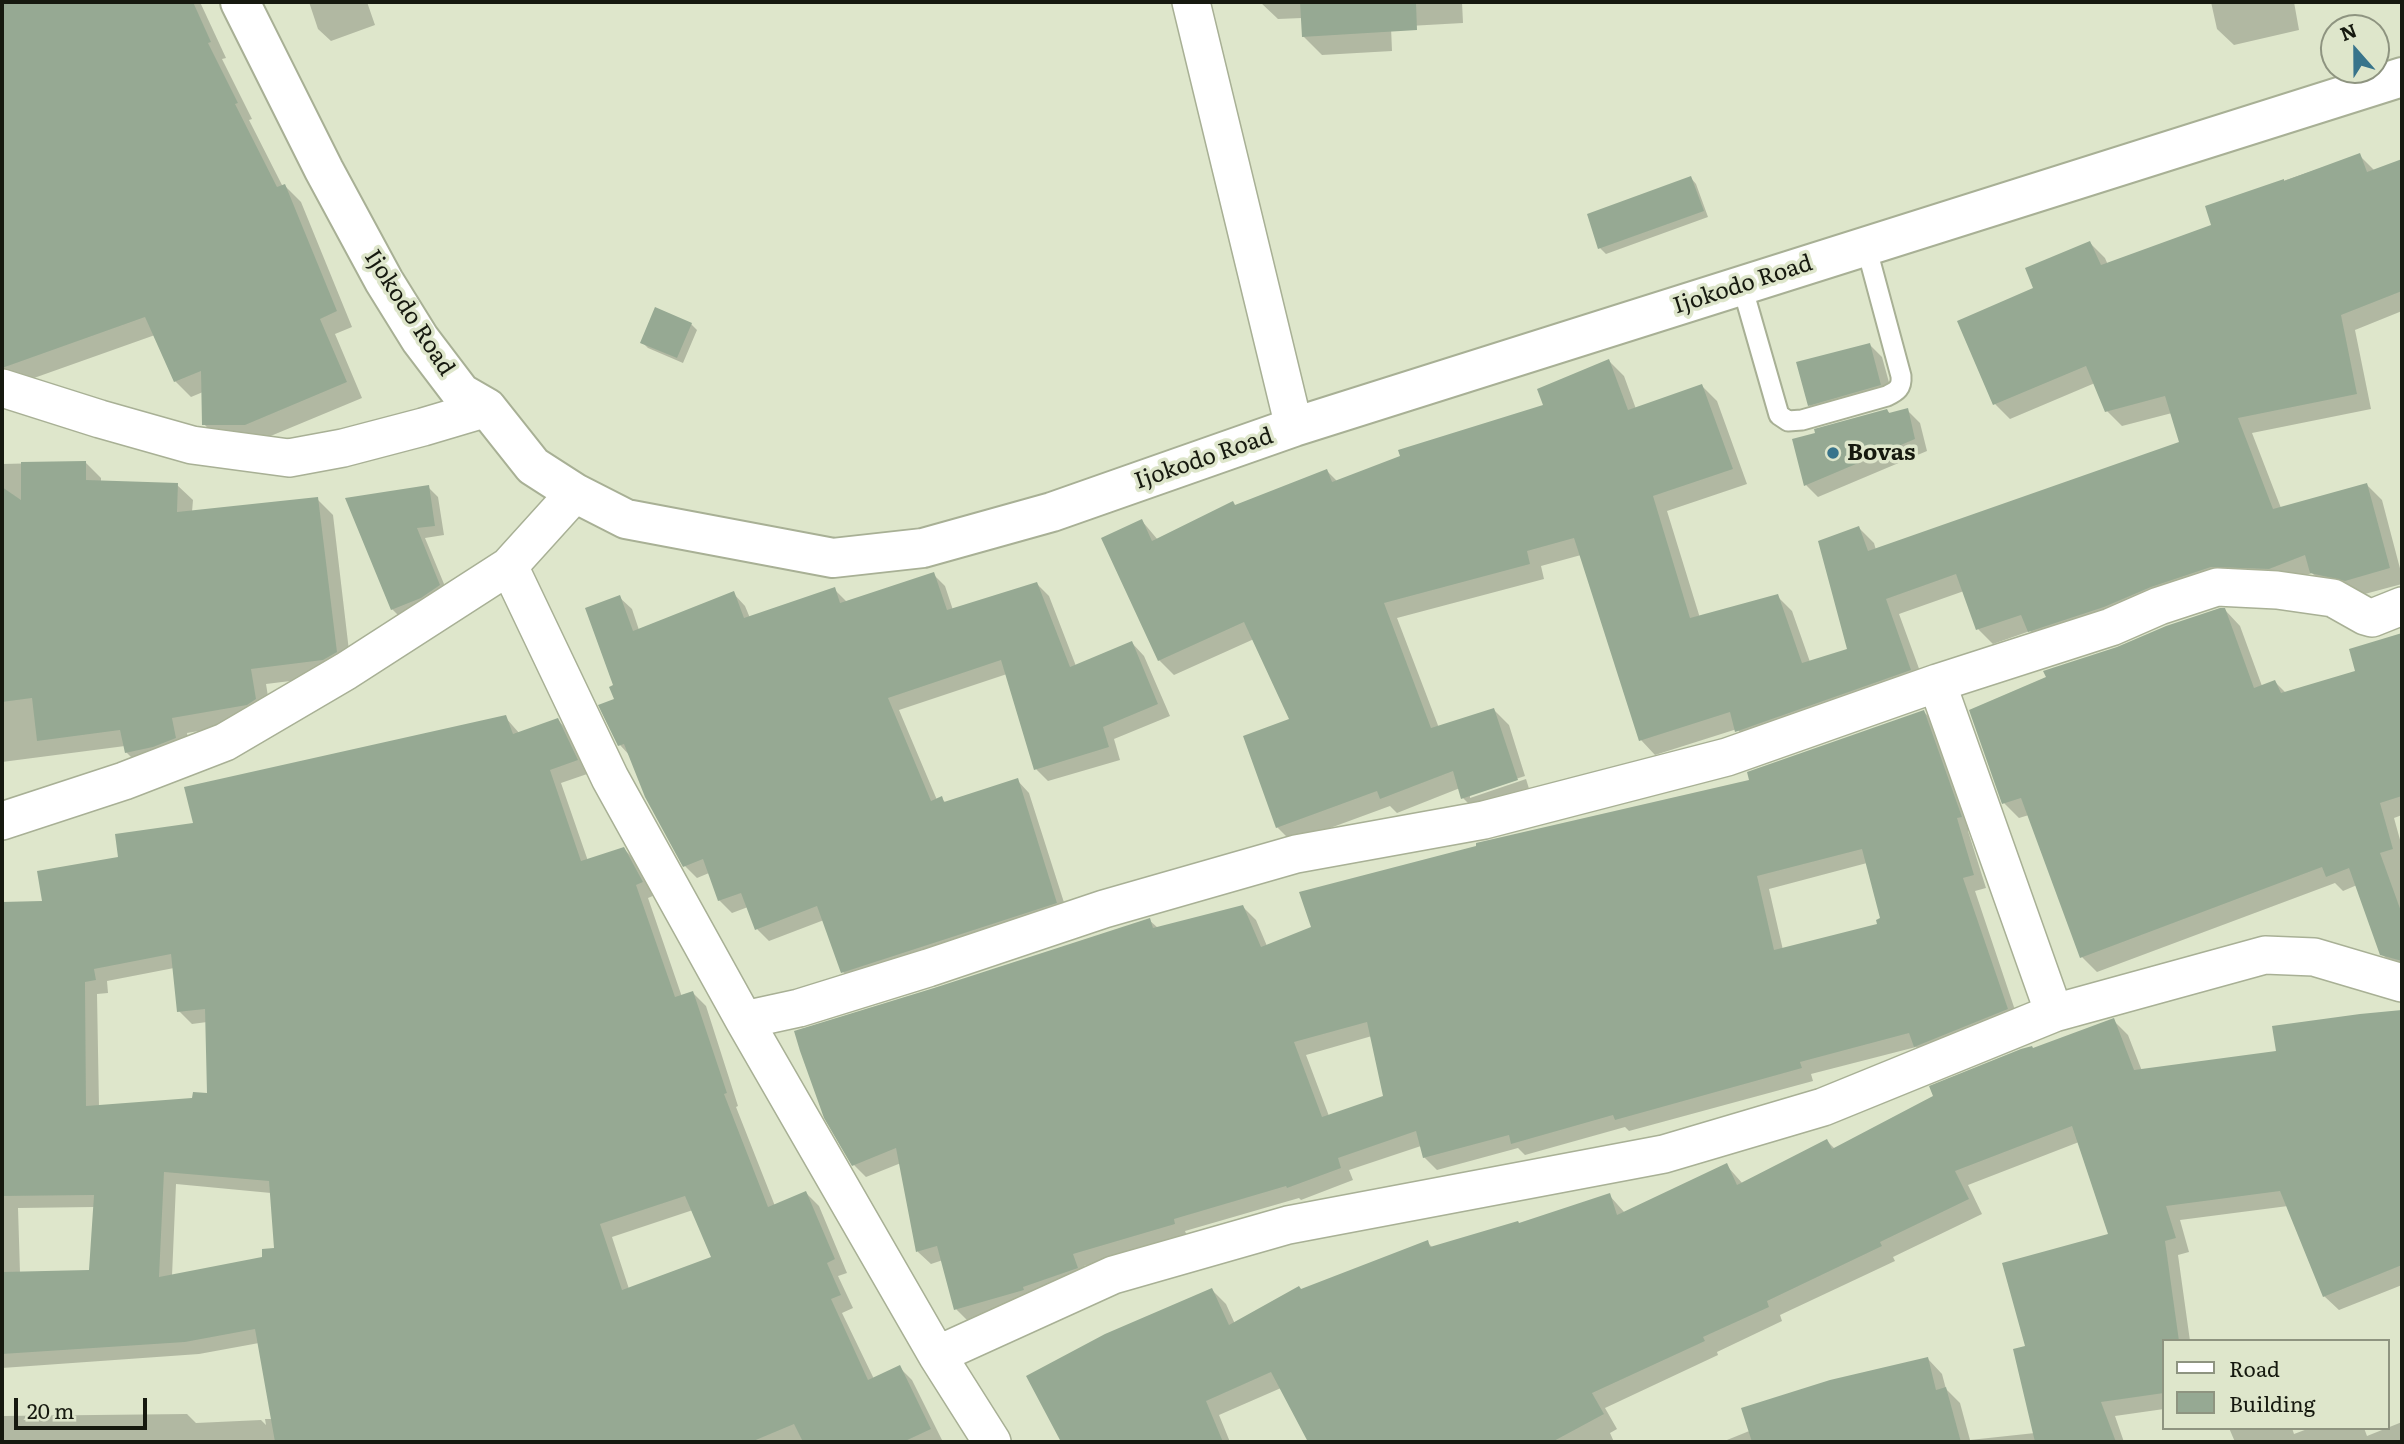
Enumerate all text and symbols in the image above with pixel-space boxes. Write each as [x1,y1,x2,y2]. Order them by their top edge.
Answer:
north arrow [2320,14,2390,84]
text: N [2336,15,2361,47]
street label: Ijokodo Road [358,245,460,381]
street label: Ijokodo Road [1670,250,1816,320]
street label: Ijokodo Road [1131,422,1277,496]
place label: Bovas [1847,439,1915,467]
marker: Bovas [1825,445,1841,461]
legend [2162,1339,2390,1430]
text: Road [2229,1352,2280,1383]
scale bar [18,1384,150,1428]
text: Building [2229,1387,2315,1418]
text: 20 m [27,1394,74,1425]

